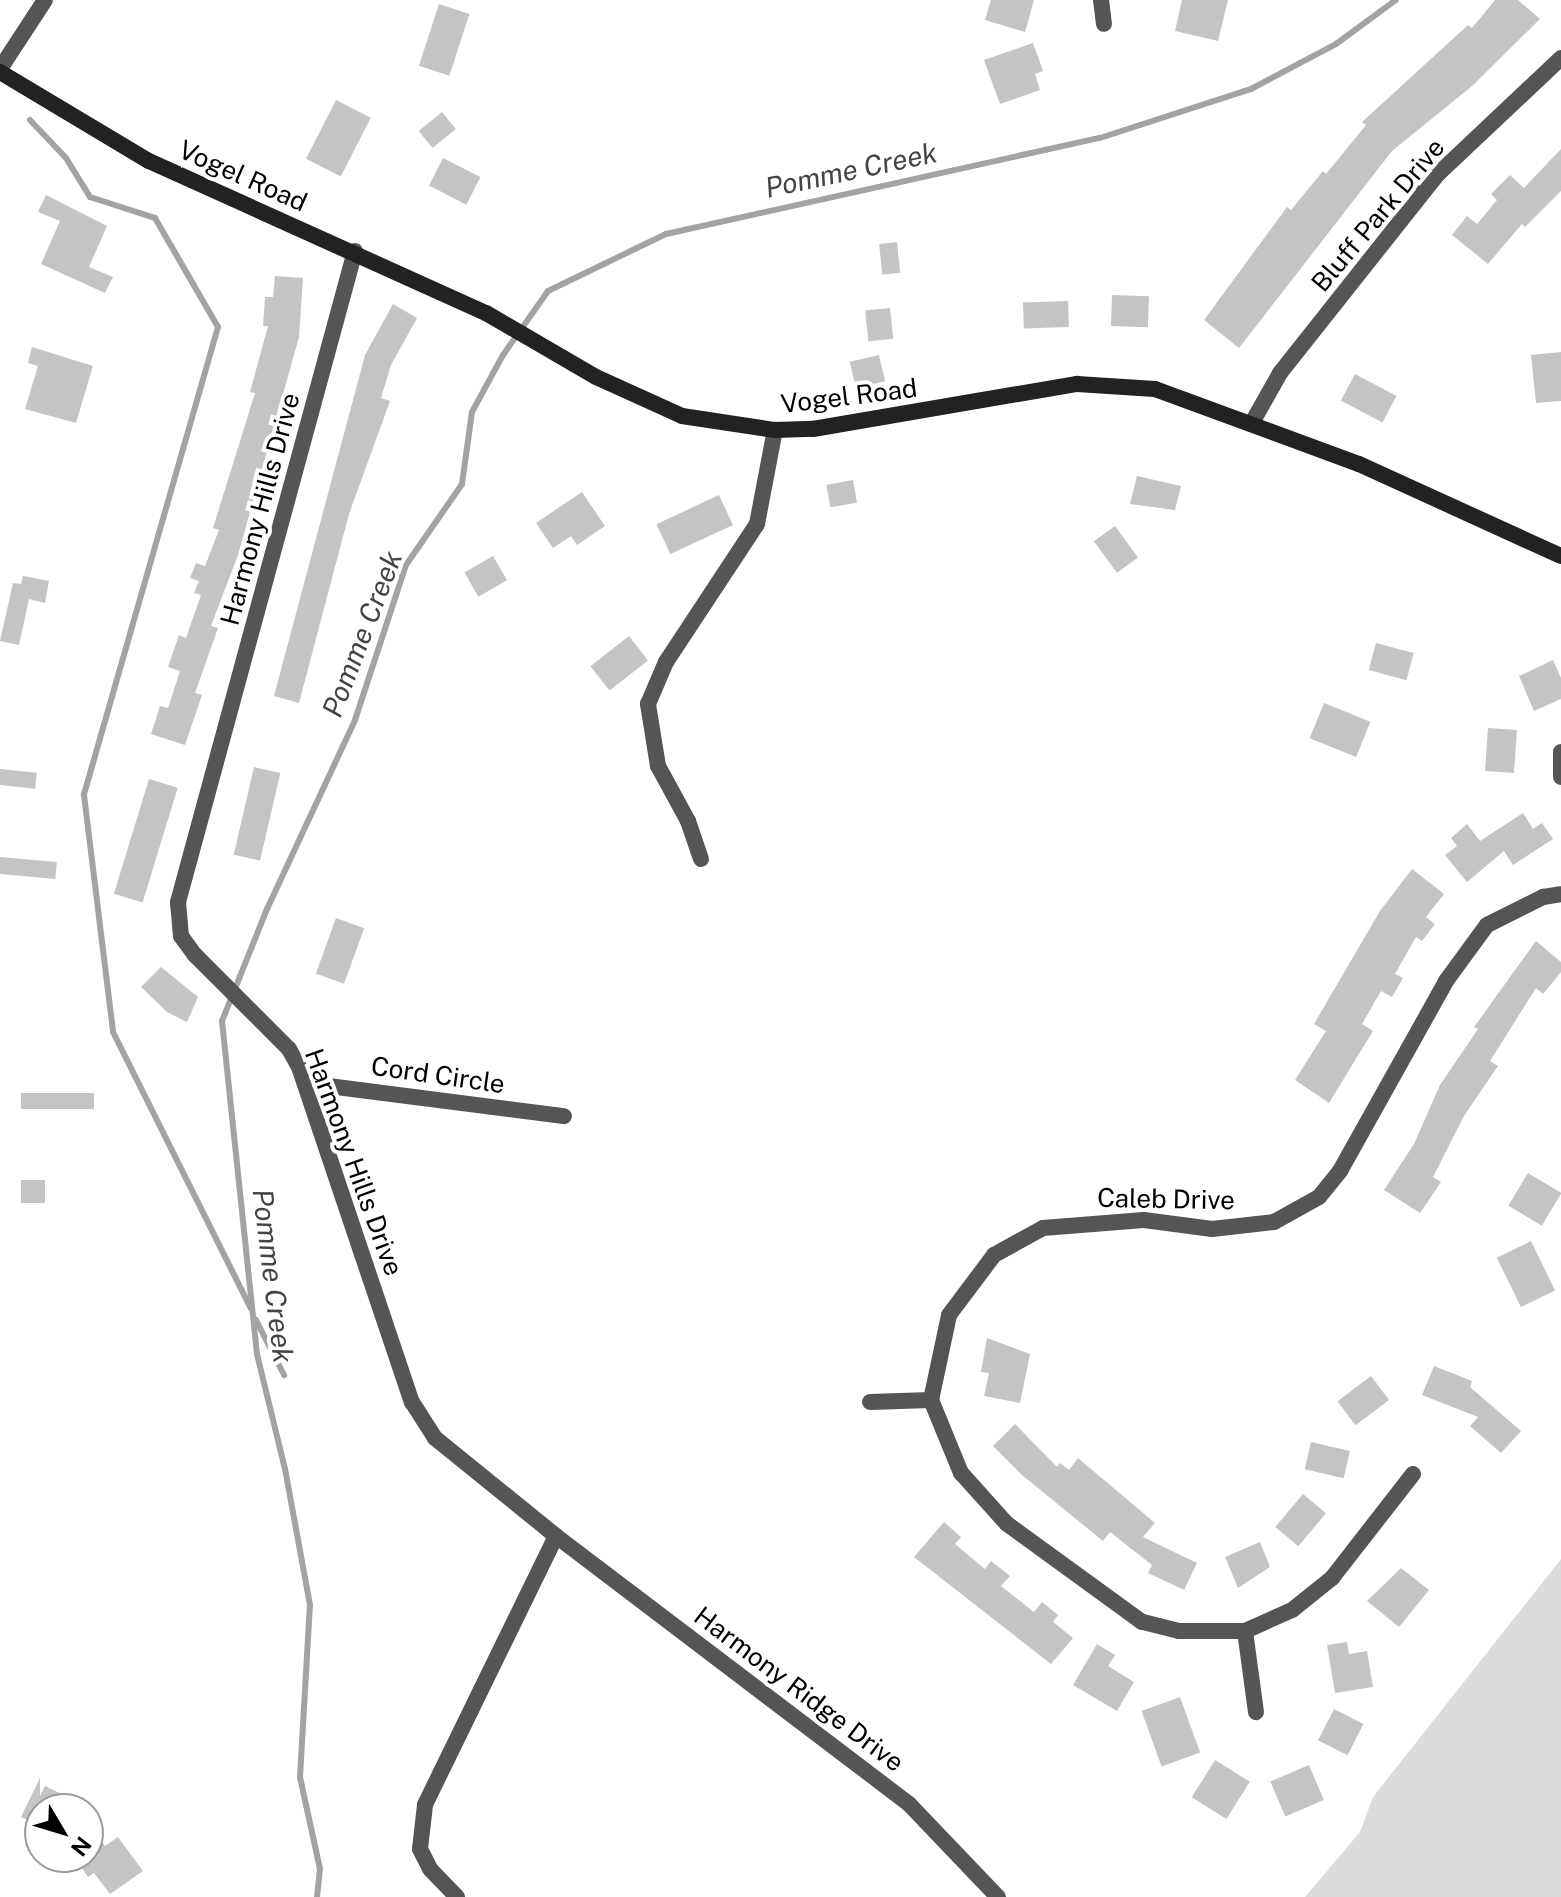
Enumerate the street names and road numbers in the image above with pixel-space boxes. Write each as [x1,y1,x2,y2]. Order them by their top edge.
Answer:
street label: Bluff Park Drive [1305,132,1451,298]
street label: Vogel Road [174,134,312,218]
street label: Vogel Road [779,372,919,420]
street label: Harmony Hills Drive [214,389,306,629]
street label: Harmony Hills Drive [298,1044,410,1280]
street label: Cord Circle [369,1050,507,1100]
street label: Caleb Drive [1097,1182,1235,1216]
street label: Harmony Ridge Drive [688,1600,910,1778]

